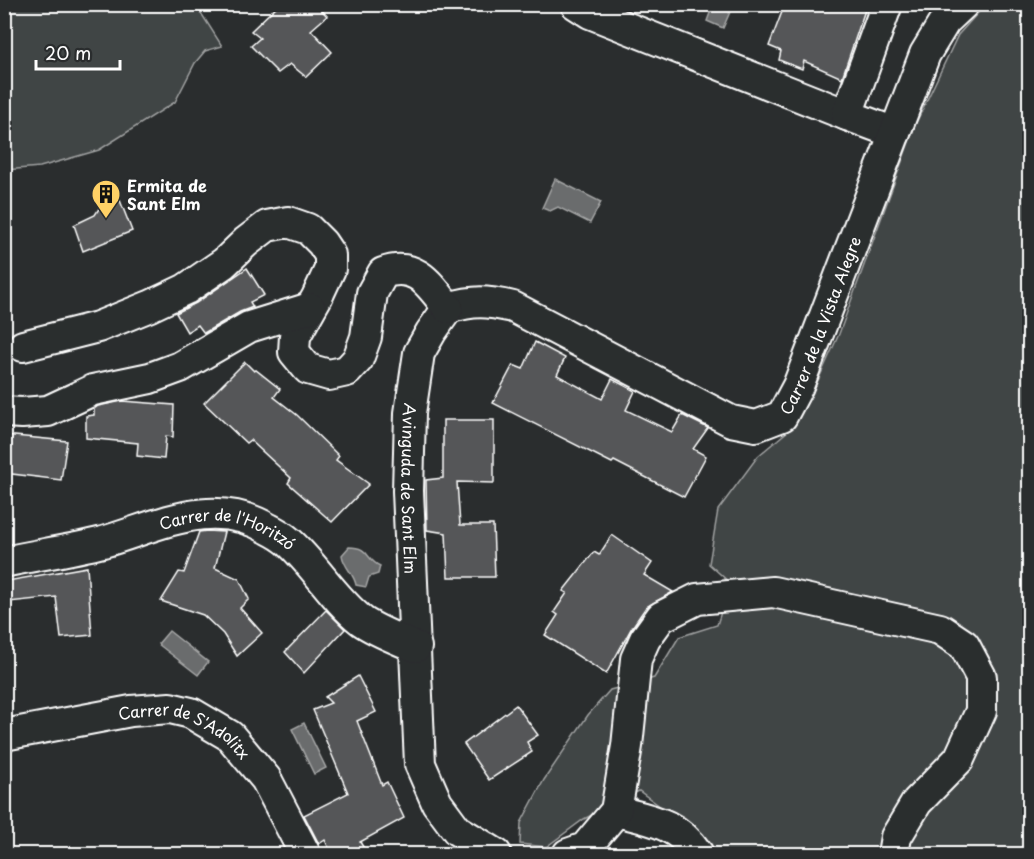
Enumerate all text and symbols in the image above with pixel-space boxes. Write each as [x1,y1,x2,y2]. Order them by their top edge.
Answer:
scale bar [36,33,120,71]
text: 20 m [45,39,91,66]
place label: Ermita de Sant Elm [127,173,207,215]
building icon: Ermita de Sant Elm [90,178,122,220]
street label: Carrer de la Vista Alegre [773,233,866,418]
street label: Avinguda de Sant Elm [396,402,424,574]
street label: Carrer de l'Horitzó [156,502,302,555]
street label: Carrer de S'Adolitx [116,696,256,764]

